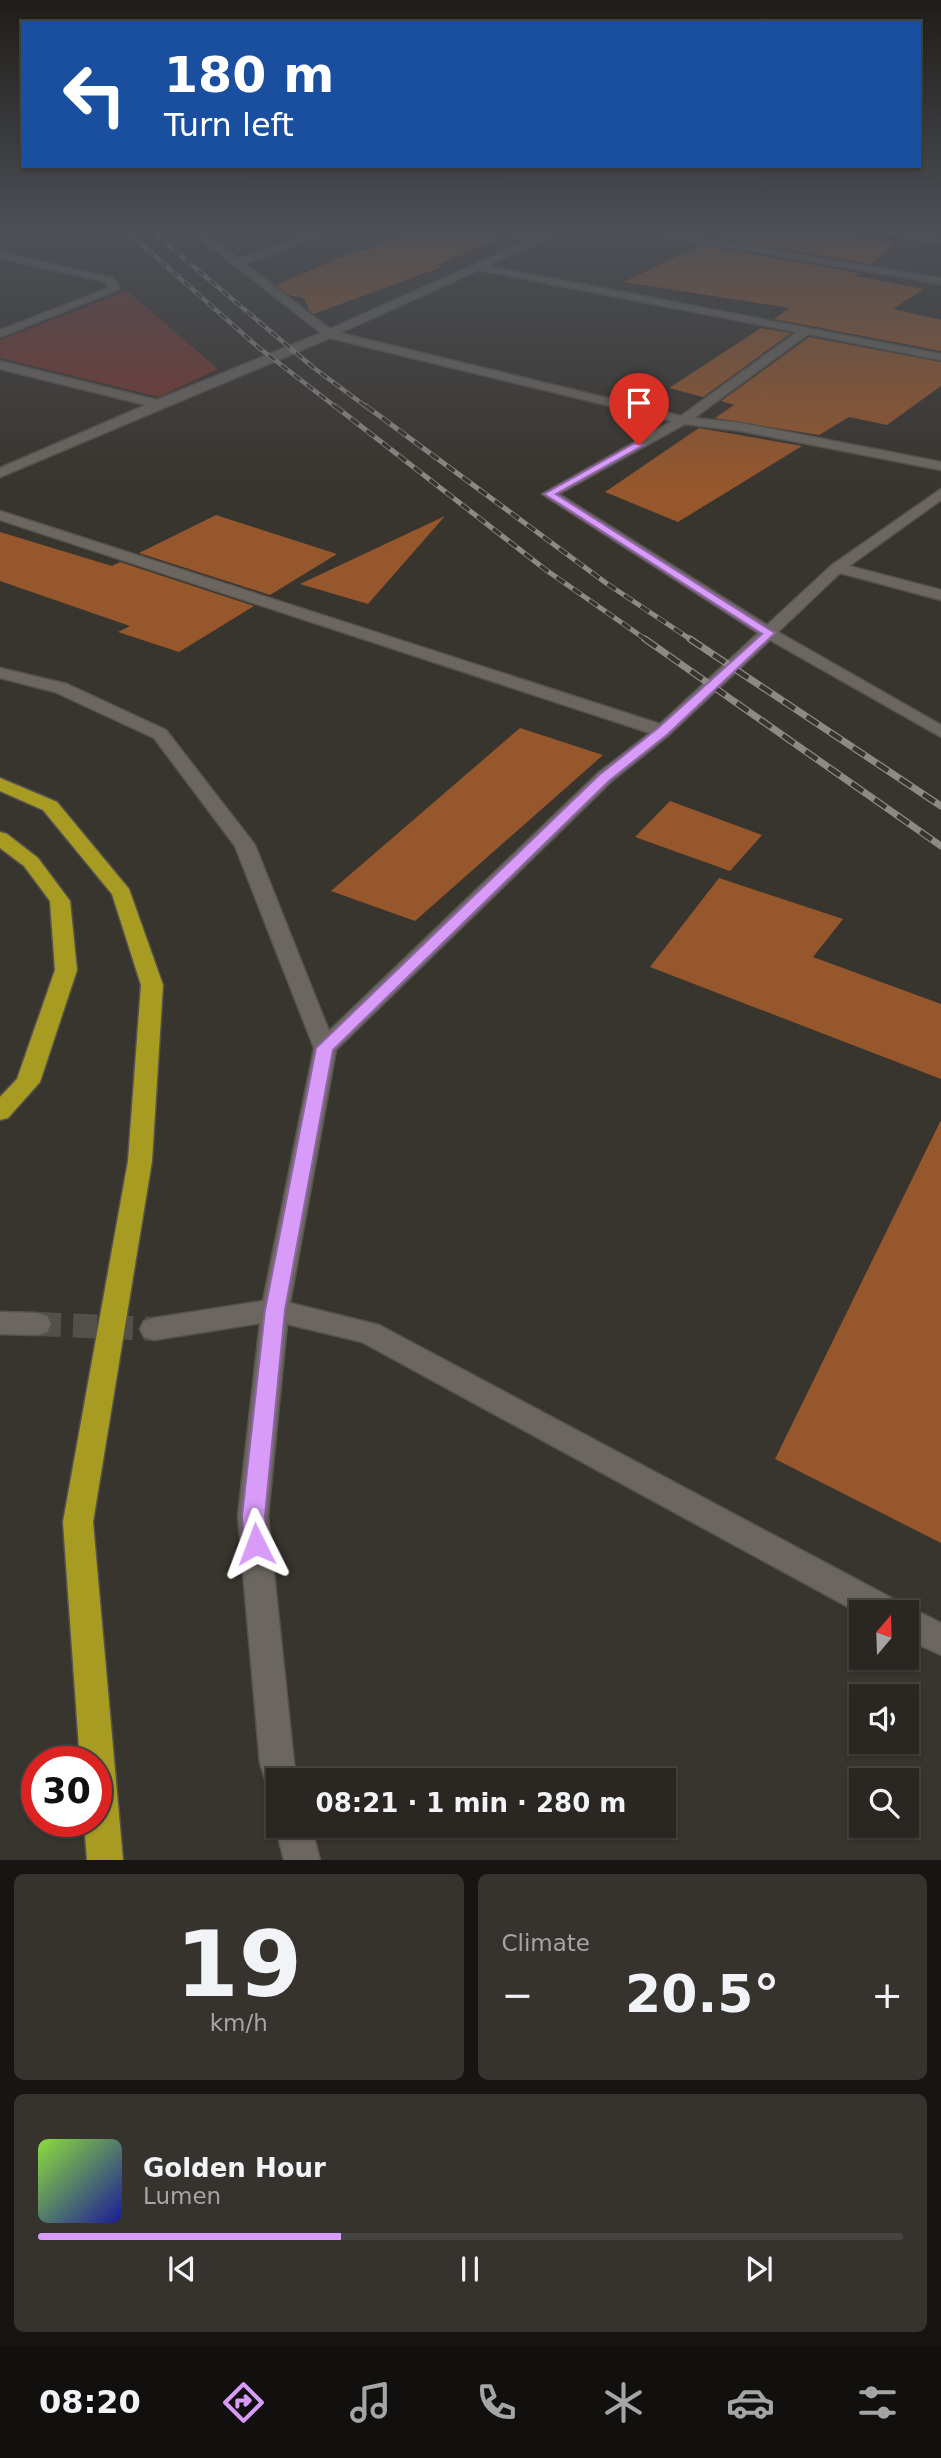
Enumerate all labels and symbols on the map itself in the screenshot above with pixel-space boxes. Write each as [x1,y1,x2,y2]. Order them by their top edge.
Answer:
pin [609,373,669,445]
position arrow [219,1507,293,1581]
north arrow [849,1600,919,1670]
speed limit sign: 30 [21,1746,112,1837]

